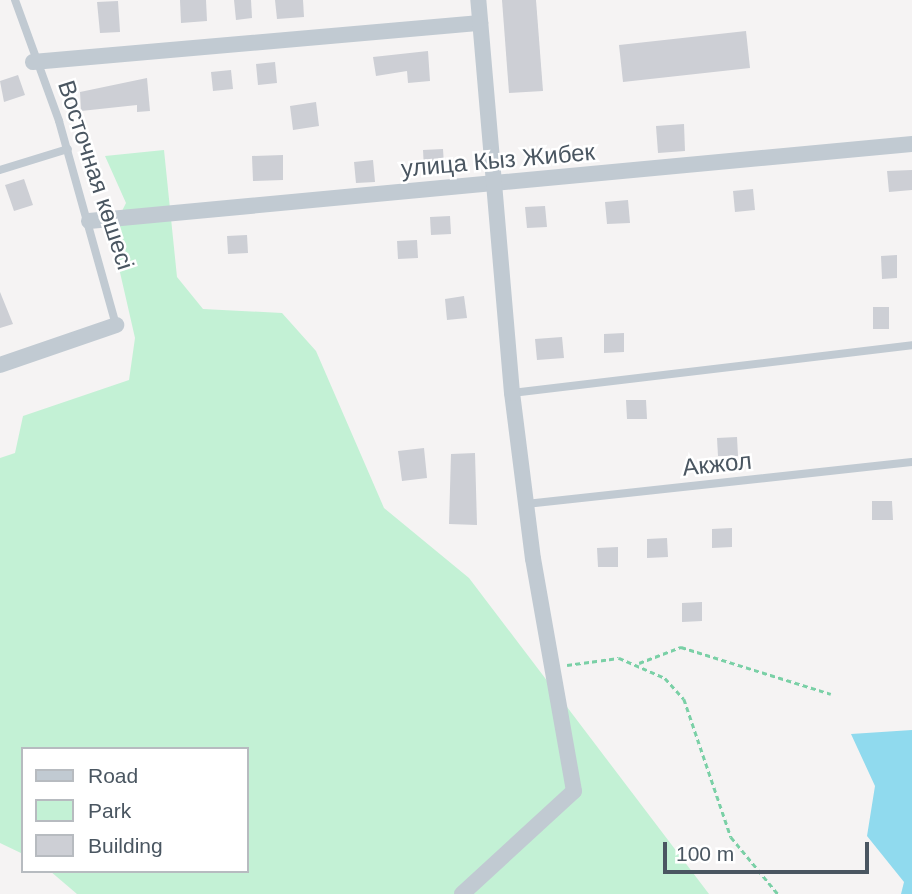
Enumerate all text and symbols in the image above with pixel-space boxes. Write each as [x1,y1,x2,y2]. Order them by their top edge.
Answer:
street label: Восточная көшесі [52,77,140,273]
street label: улица Кыз Жибек [400,137,596,183]
street label: Акжол [681,446,753,482]
legend [21,747,248,873]
text: Road [88,764,138,787]
text: Park [88,799,131,822]
scale bar [667,828,874,872]
text: Building [88,834,163,857]
text: 100 m [676,842,734,865]

